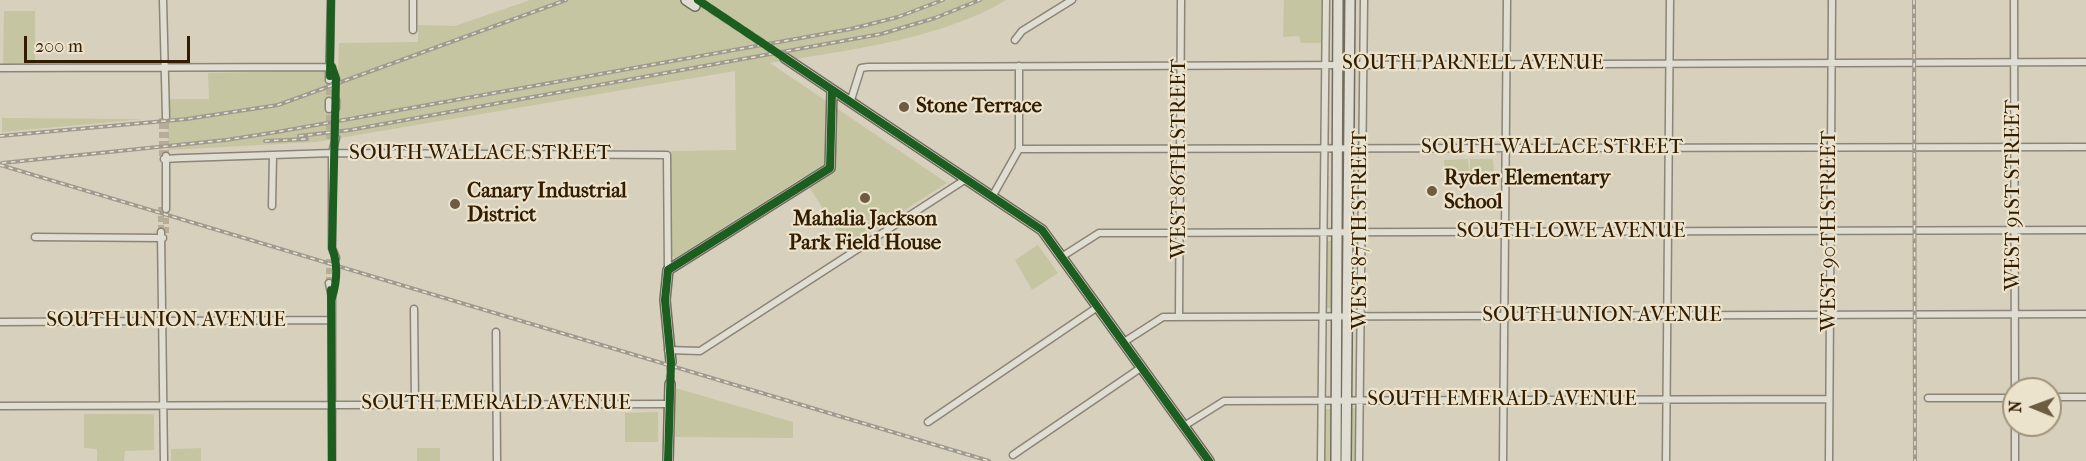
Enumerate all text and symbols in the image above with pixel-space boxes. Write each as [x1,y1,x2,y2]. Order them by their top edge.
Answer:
scale bar [27,24,194,62]
text: 200 m [35,36,83,57]
street label: SOUTH PARNELL AVENUE [1342,51,1604,77]
street label: WEST 86TH STREET [1167,59,1193,259]
place label: Stone Terrace [916,94,1042,120]
marker: Stone Terrace [897,100,911,114]
street label: WEST 91ST STREET [2001,100,2027,290]
street label: WEST 87TH STREET [1348,131,1374,329]
street label: WEST 90TH STREET [1817,131,1843,331]
street label: SOUTH WALLACE STREET [1421,135,1683,161]
street label: SOUTH WALLACE STREET [349,141,611,167]
place label: Ryder Elementary School [1444,166,1610,216]
place label: Canary Industrial District [467,179,627,229]
marker: Ryder Elementary School [1425,184,1439,198]
marker: Mahalia Jackson Park Field House [858,191,872,205]
marker: Canary Industrial District [448,197,462,211]
place label: Mahalia Jackson Park Field House [789,207,941,257]
street label: SOUTH LOWE AVENUE [1456,219,1686,245]
street label: SOUTH UNION AVENUE [1482,303,1722,329]
street label: SOUTH UNION AVENUE [46,308,286,334]
north arrow [2002,377,2062,437]
street label: SOUTH EMERALD AVENUE [1367,387,1637,413]
street label: SOUTH EMERALD AVENUE [361,391,631,417]
text: N [2006,400,2025,413]

